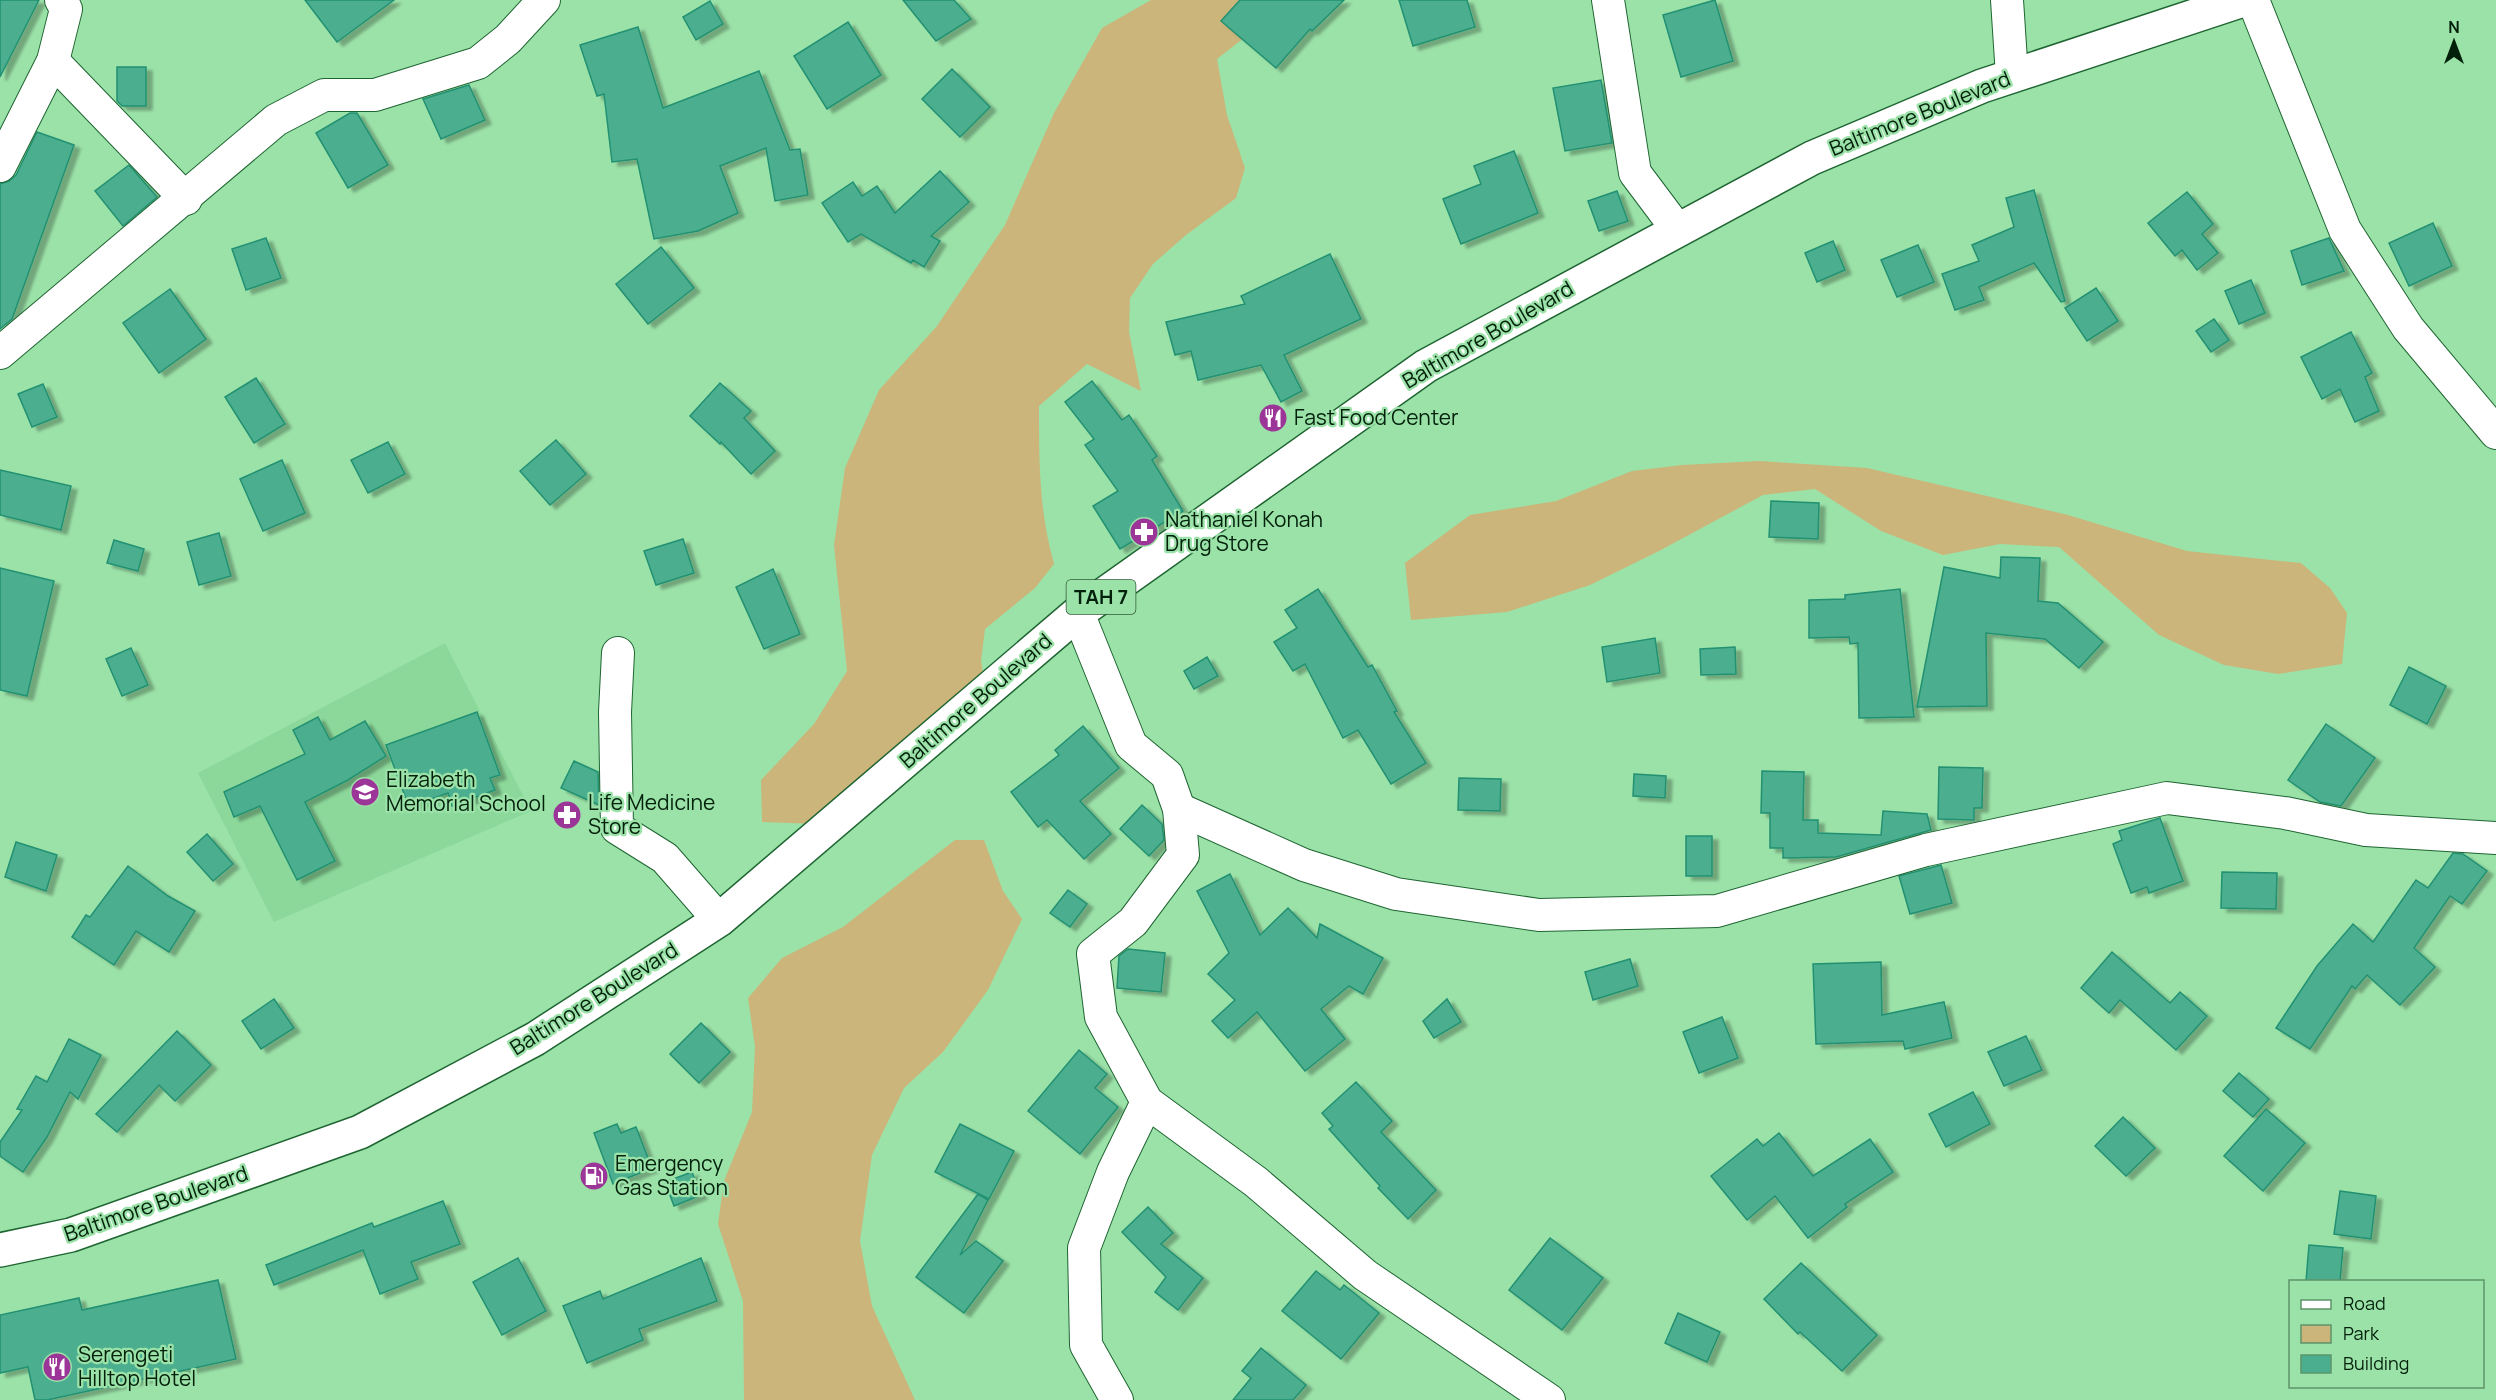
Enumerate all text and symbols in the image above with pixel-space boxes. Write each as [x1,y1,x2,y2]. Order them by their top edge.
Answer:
north arrow [2424,12,2484,72]
text: N [2448,16,2460,38]
street label: Baltimore Boulevard [1825,64,2014,162]
street label: Baltimore Boulevard [1397,274,1578,394]
restaurant icon: Fast Food Center [1257,402,1289,434]
place label: Fast Food Center [1294,403,1459,431]
place label: Nathaniel Konah Drug Store [1165,505,1323,557]
pharmacy icon: Nathaniel Konah Drug Store [1128,516,1160,548]
road number: TAH 7 [1066,580,1136,614]
street label: Baltimore Boulevard [893,626,1057,774]
place label: Elizabeth Memorial School [386,765,546,817]
school or university icon: Elizabeth Memorial School [349,776,381,808]
place label: Life Medicine Store [588,788,715,840]
pharmacy icon: Life Medicine Store [551,799,583,831]
street label: Baltimore Boulevard [504,935,683,1061]
place label: Emergency Gas Station [615,1149,728,1201]
street label: Baltimore Boulevard [60,1158,251,1248]
fuel station icon: Emergency Gas Station [578,1160,610,1192]
legend [2289,1280,2484,1388]
text: Road [2343,1291,2386,1315]
text: Park [2343,1321,2380,1345]
place label: Serengeti Hilltop Hotel [78,1340,196,1392]
restaurant icon: Serengeti Hilltop Hotel [41,1351,73,1383]
text: Building [2343,1351,2409,1375]

